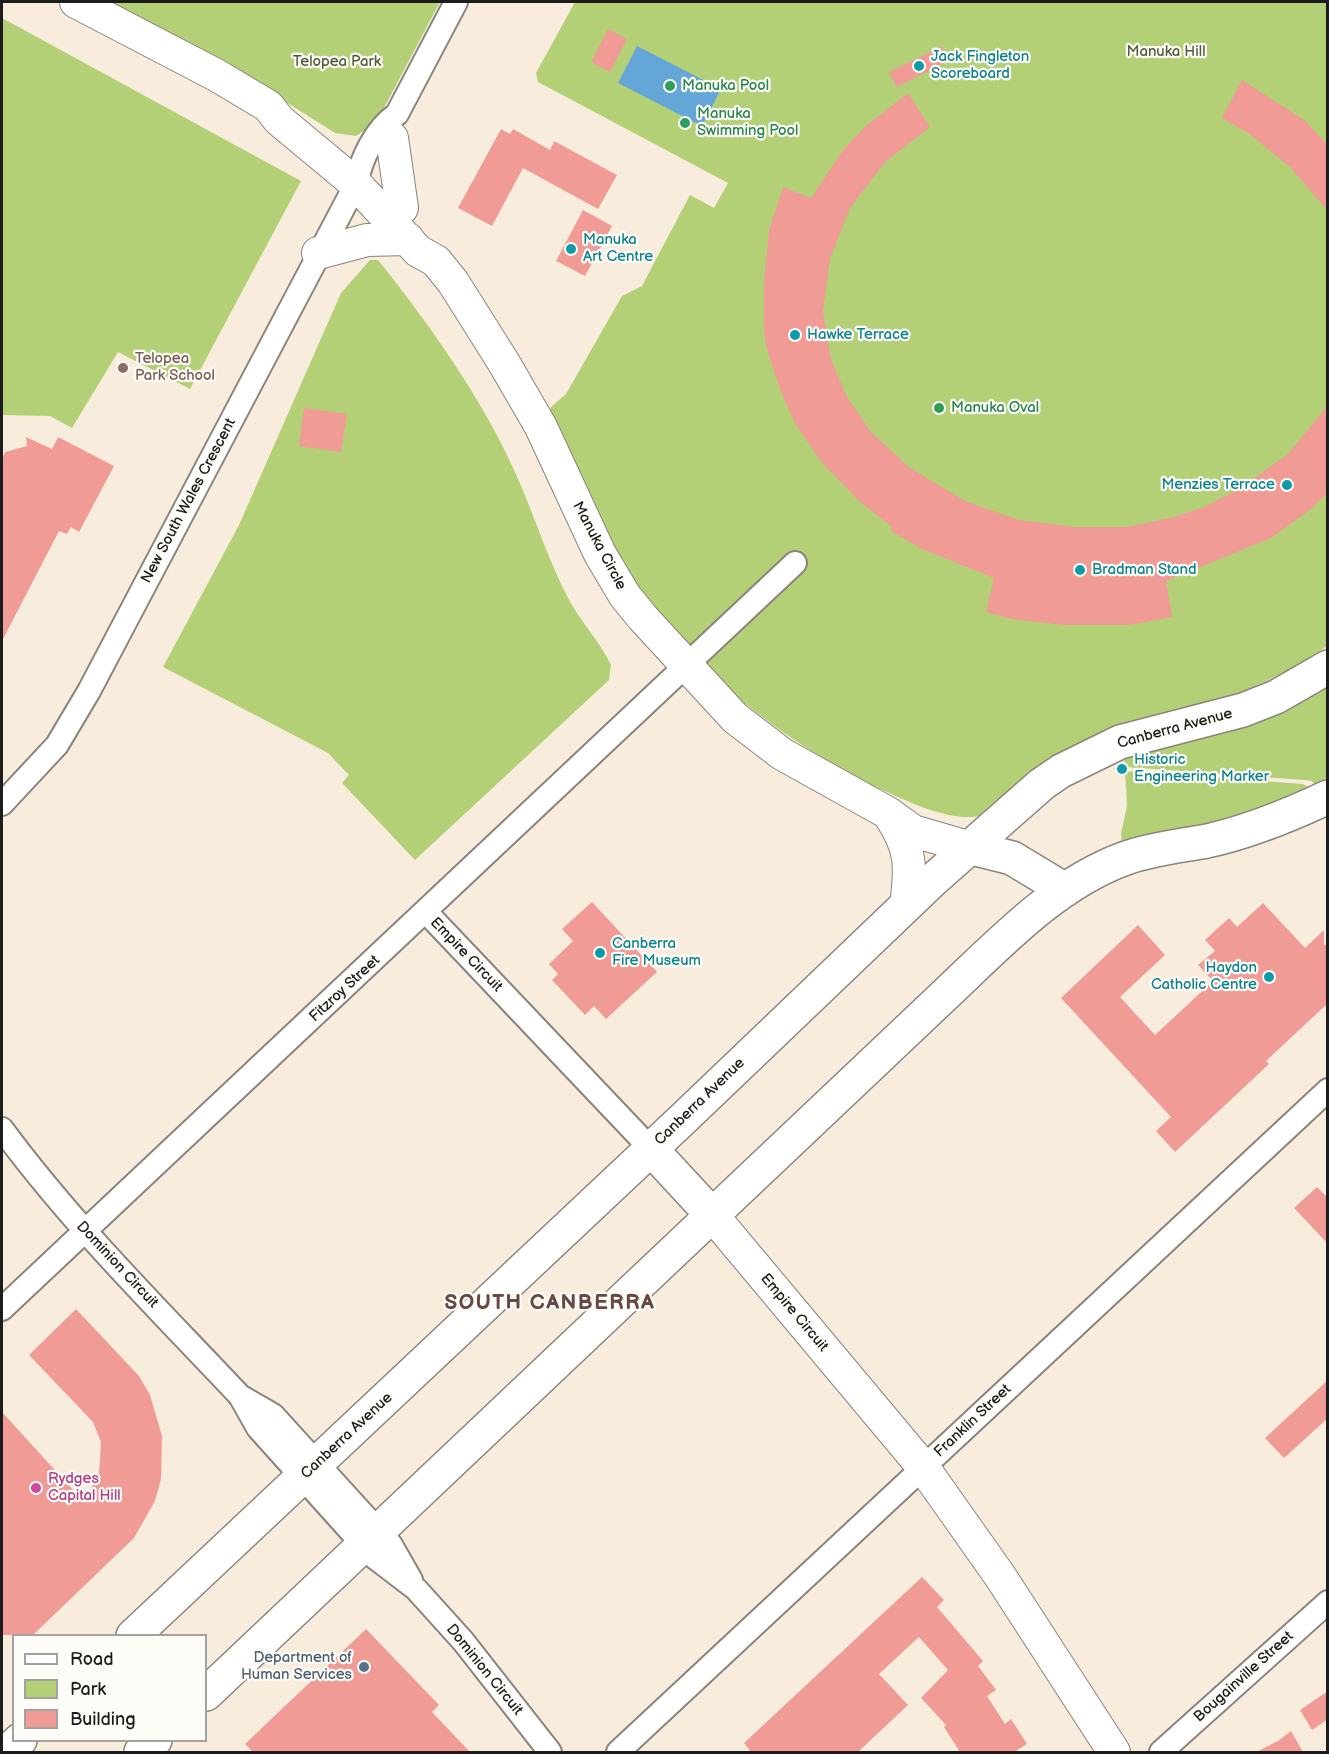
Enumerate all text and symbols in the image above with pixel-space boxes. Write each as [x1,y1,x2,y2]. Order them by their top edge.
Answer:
park label: Manuka Hill [1127,43,1205,61]
place label: Jack Fingleton Scoreboard [931,48,1029,83]
park label: Telopea Park [293,53,381,71]
marker: Jack Fingleton Scoreboard [912,59,926,73]
place label: Manuka Pool [682,77,769,95]
marker: Manuka Pool [663,79,677,93]
place label: Manuka Swimming Pool [697,105,798,140]
marker: Manuka Swimming Pool [678,116,692,130]
place label: Manuka Art Centre [583,231,653,266]
marker: Manuka Art Centre [564,242,578,256]
place label: Hawke Terrace [807,326,909,344]
marker: Hawke Terrace [788,328,802,342]
place label: Telopea Park School [135,350,215,385]
marker: Telopea Park School [116,361,130,375]
place label: Manuka Oval [951,399,1039,417]
marker: Manuka Oval [932,401,946,415]
street label: New South Wales Crescent [138,416,240,586]
place label: Menzies Terrace [1161,476,1275,494]
marker: Menzies Terrace [1280,478,1294,492]
street label: Manuka Circle [568,499,630,593]
place label: Bradman Stand [1092,561,1197,579]
marker: Bradman Stand [1073,563,1087,577]
street label: Canberra Avenue [1115,705,1235,753]
place label: Historic Engineering Marker [1134,751,1269,786]
marker: Historic Engineering Marker [1115,762,1129,776]
street label: Empire Circuit [426,914,506,996]
place label: Canberra Fire Museum [612,935,701,970]
marker: Canberra Fire Museum [593,946,607,960]
street label: Fitzroy Street [306,952,384,1026]
place label: Haydon Catholic Centre [1151,959,1257,994]
marker: Haydon Catholic Centre [1262,970,1276,984]
street label: Canberra Avenue [651,1054,749,1150]
street label: Dominion Circuit [72,1218,162,1312]
street label: Empire Circuit [756,1270,832,1356]
district label: SOUTH CANBERRA [445,1291,655,1317]
street label: Franklin Street [931,1381,1015,1461]
street label: Canberra Avenue [298,1389,396,1483]
place label: Rydges Capital Hill [48,1470,121,1505]
marker: Rydges Capital Hill [29,1481,43,1495]
street label: Dominion Circuit [442,1621,526,1719]
street label: Bougainville Street [1191,1628,1297,1726]
legend [12,1634,207,1742]
text: Road [70,1649,114,1670]
place label: Department of Human Services [241,1649,352,1684]
marker: Department of Human Services [357,1660,371,1674]
text: Park [70,1679,106,1700]
text: Building [70,1709,136,1730]

